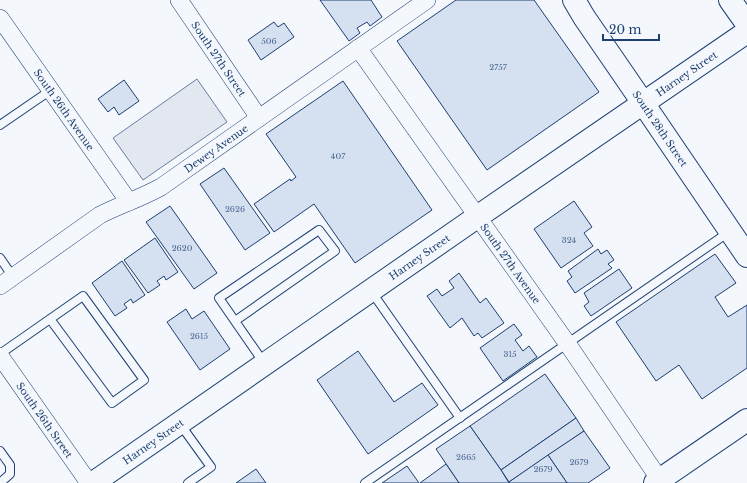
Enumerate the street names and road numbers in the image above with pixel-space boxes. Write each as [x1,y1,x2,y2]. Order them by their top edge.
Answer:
street label: South 27th Street [188,19,249,99]
street label: Harney Street [654,48,720,99]
street label: South 26th Avenue [31,66,97,154]
street label: South 28th Street [630,88,691,170]
street label: Dewey Avenue [182,122,251,176]
street label: South 27th Avenue [477,221,543,307]
street label: Harney Street [387,232,453,283]
street label: South 26th Street [13,380,75,461]
street label: Harney Street [120,416,186,467]

